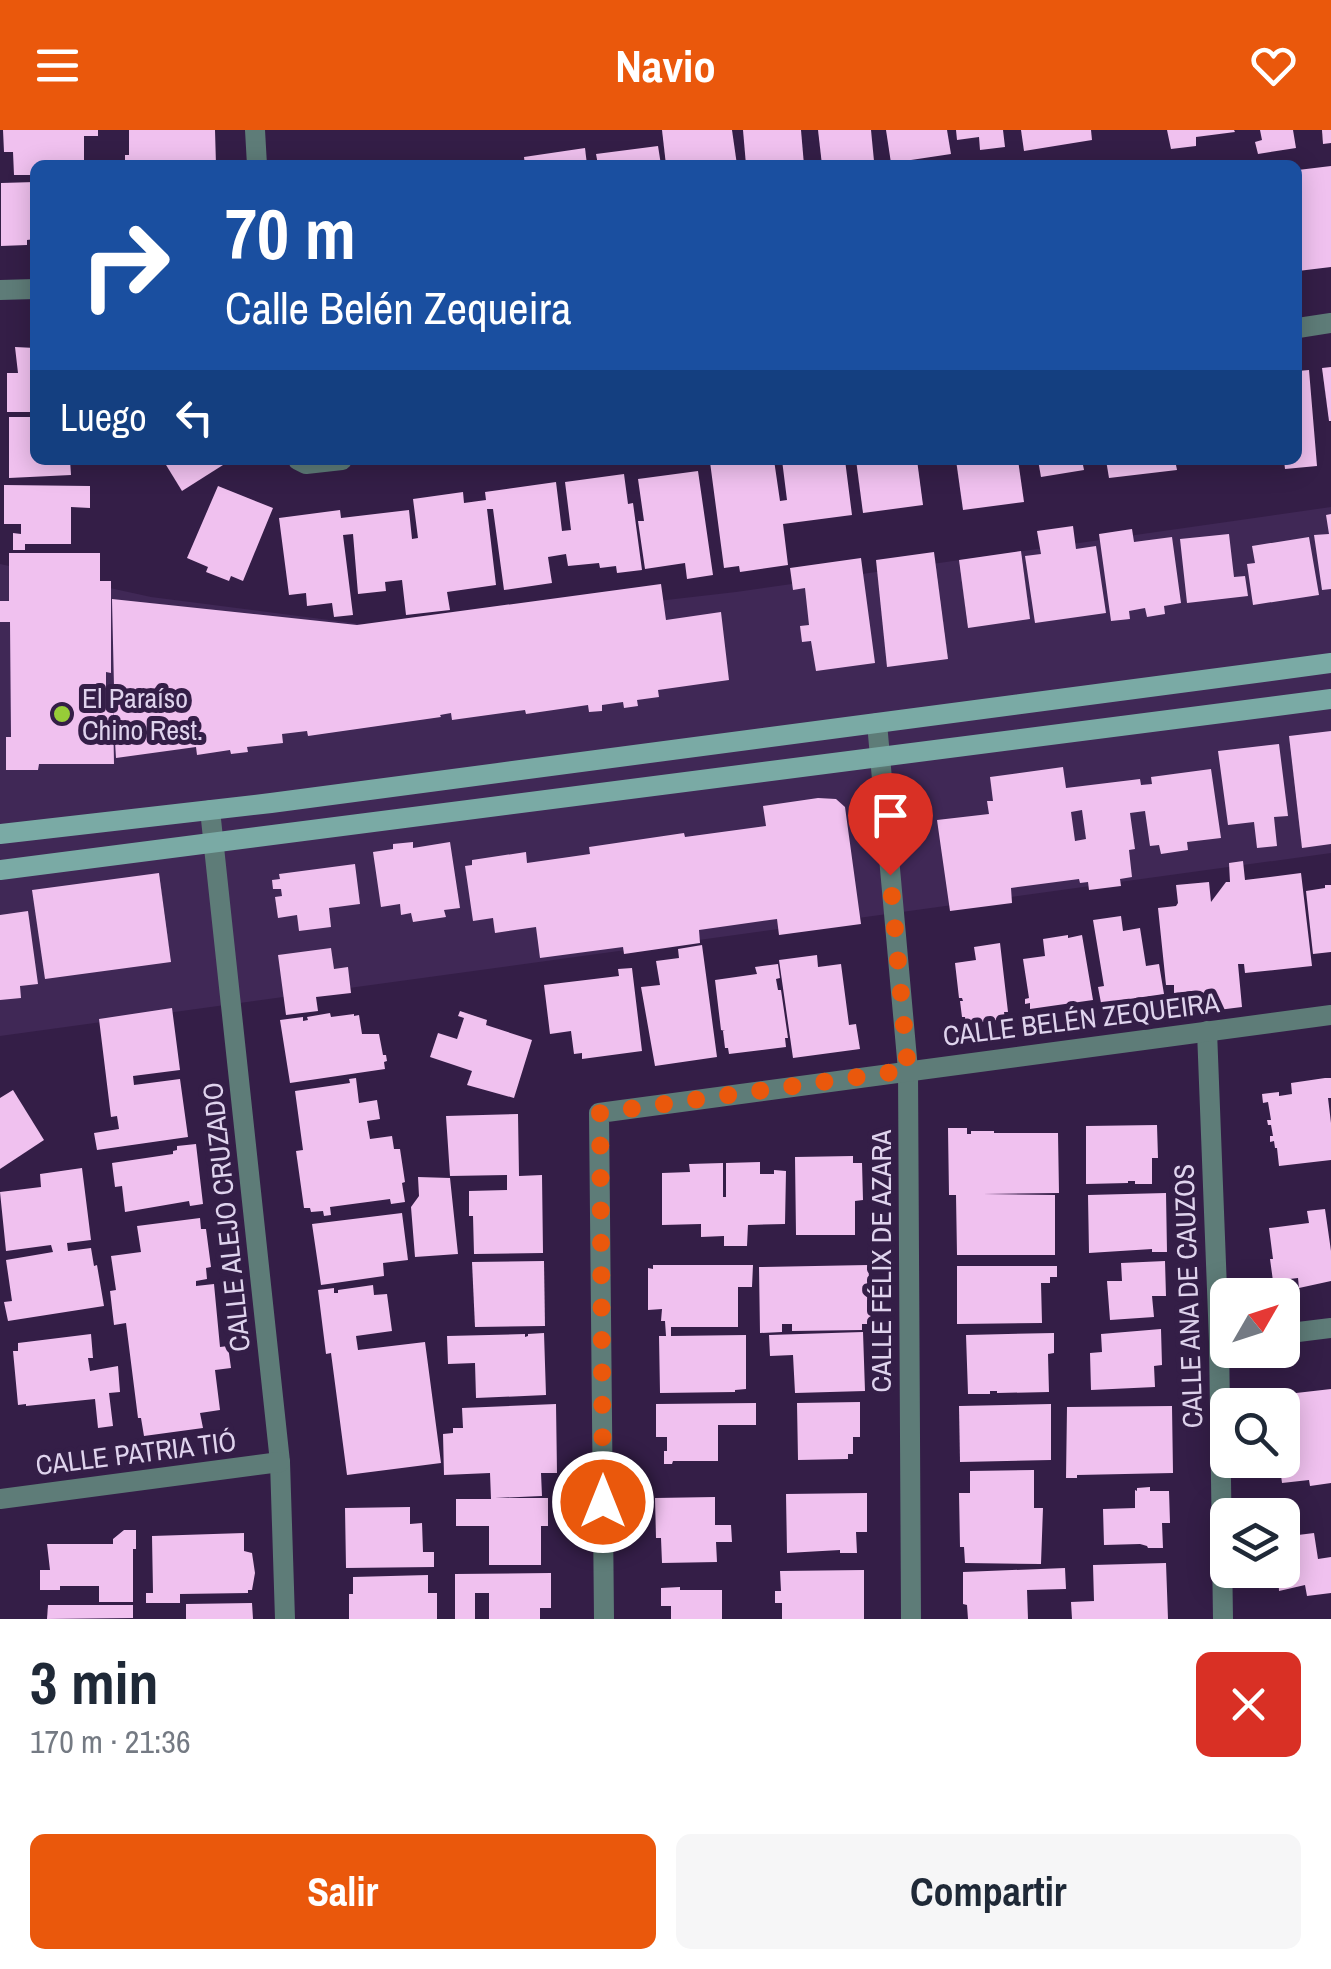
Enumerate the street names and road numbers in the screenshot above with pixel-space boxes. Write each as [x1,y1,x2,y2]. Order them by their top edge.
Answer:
street label: CALLE BELÉN ZEQUEIRA [941,983,1222,1055]
street label: CALLE ALEJO CRUZADO [193,1080,259,1354]
street label: CALLE FÉLIX DE AZARA [862,1129,900,1392]
street label: CALLE ANA DE CAUZOS [1164,1163,1212,1429]
street label: CALLE PATRIA TIÓ [34,1422,238,1484]

